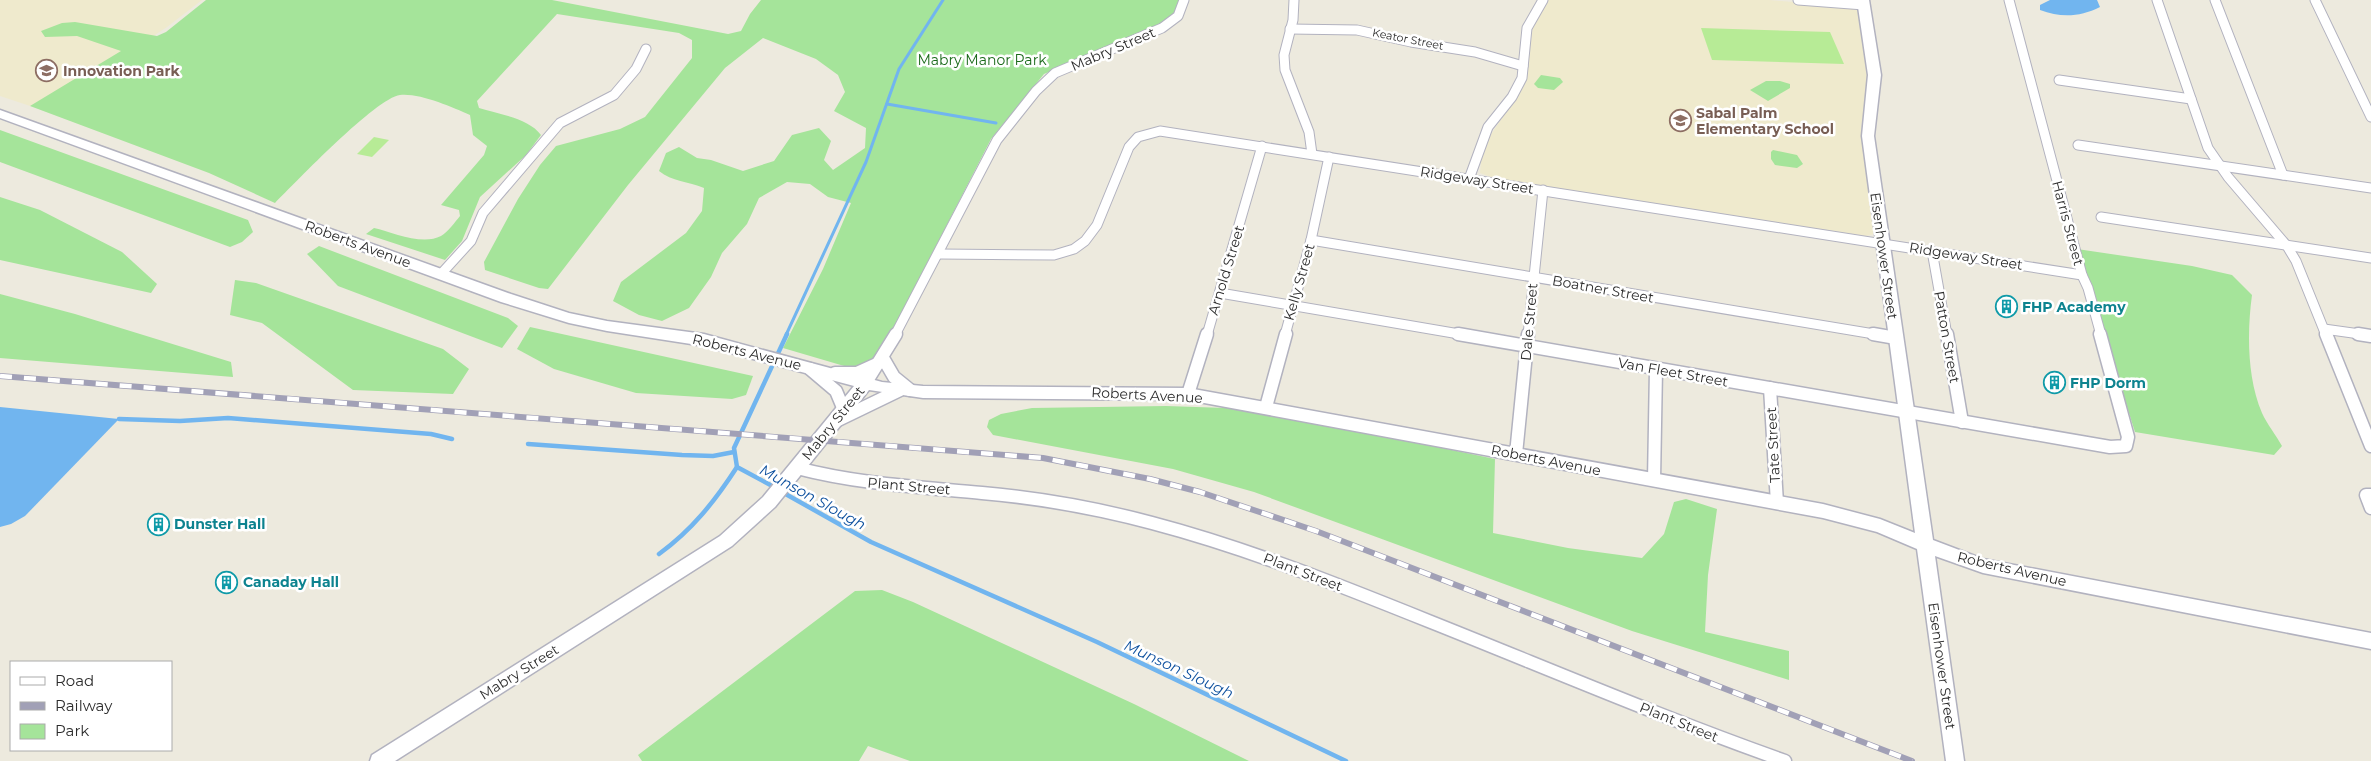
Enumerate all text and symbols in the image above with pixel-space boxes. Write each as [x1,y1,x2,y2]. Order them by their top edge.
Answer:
street label: Mabry Street [1068,23,1158,75]
street label: Keator Street [1371,25,1445,53]
park label: Mabry Manor Park [917,51,1047,69]
school or university icon: Innovation Park [35,59,59,83]
place label: Innovation Park [63,62,180,80]
place label: Sabal Palm Elementary School [1696,104,1834,138]
school or university icon: Sabal Palm Elementary School [1668,109,1692,133]
street label: Ridgeway Street [1419,162,1535,198]
street label: Harris Street [2048,179,2088,268]
street label: Eisenhower Street [1866,191,1902,321]
street label: Roberts Avenue [302,216,414,272]
street label: Arnold Street [1204,223,1248,317]
street label: Ridgeway Street [1908,238,2024,274]
street label: Kelly Street [1279,241,1319,323]
street label: Boatner Street [1551,271,1655,307]
street label: Dale Street [1517,282,1541,362]
street label: Patton Street [1930,290,1964,385]
building icon: FHP Academy [1994,295,2018,319]
place label: FHP Academy [2022,298,2126,316]
street label: Roberts Avenue [691,330,803,374]
street label: Van Fleet Street [1616,353,1730,391]
building icon: FHP Dorm [2042,371,2066,395]
place label: FHP Dorm [2070,374,2146,392]
street label: Mabry Street [798,382,869,464]
street label: Roberts Avenue [1091,383,1203,407]
street label: Tate Street [1762,406,1784,483]
street label: Roberts Avenue [1489,441,1603,479]
water label: Munson Slough [757,460,869,534]
street label: Plant Street [867,473,952,499]
building icon: Dunster Hall [146,512,170,536]
place label: Dunster Hall [174,515,265,533]
street label: Roberts Avenue [1956,548,2068,590]
street label: Plant Street [1261,549,1345,595]
building icon: Canaday Hall [215,570,239,594]
place label: Canaday Hall [243,573,339,591]
street label: Eisenhower Street [1924,601,1960,731]
water label: Munson Slough [1121,635,1237,703]
street label: Mabry Street [476,640,562,704]
legend [10,661,172,751]
text: Road [55,671,94,690]
text: Railway [55,696,113,715]
street label: Plant Street [1637,698,1721,746]
text: Park [55,721,89,740]

